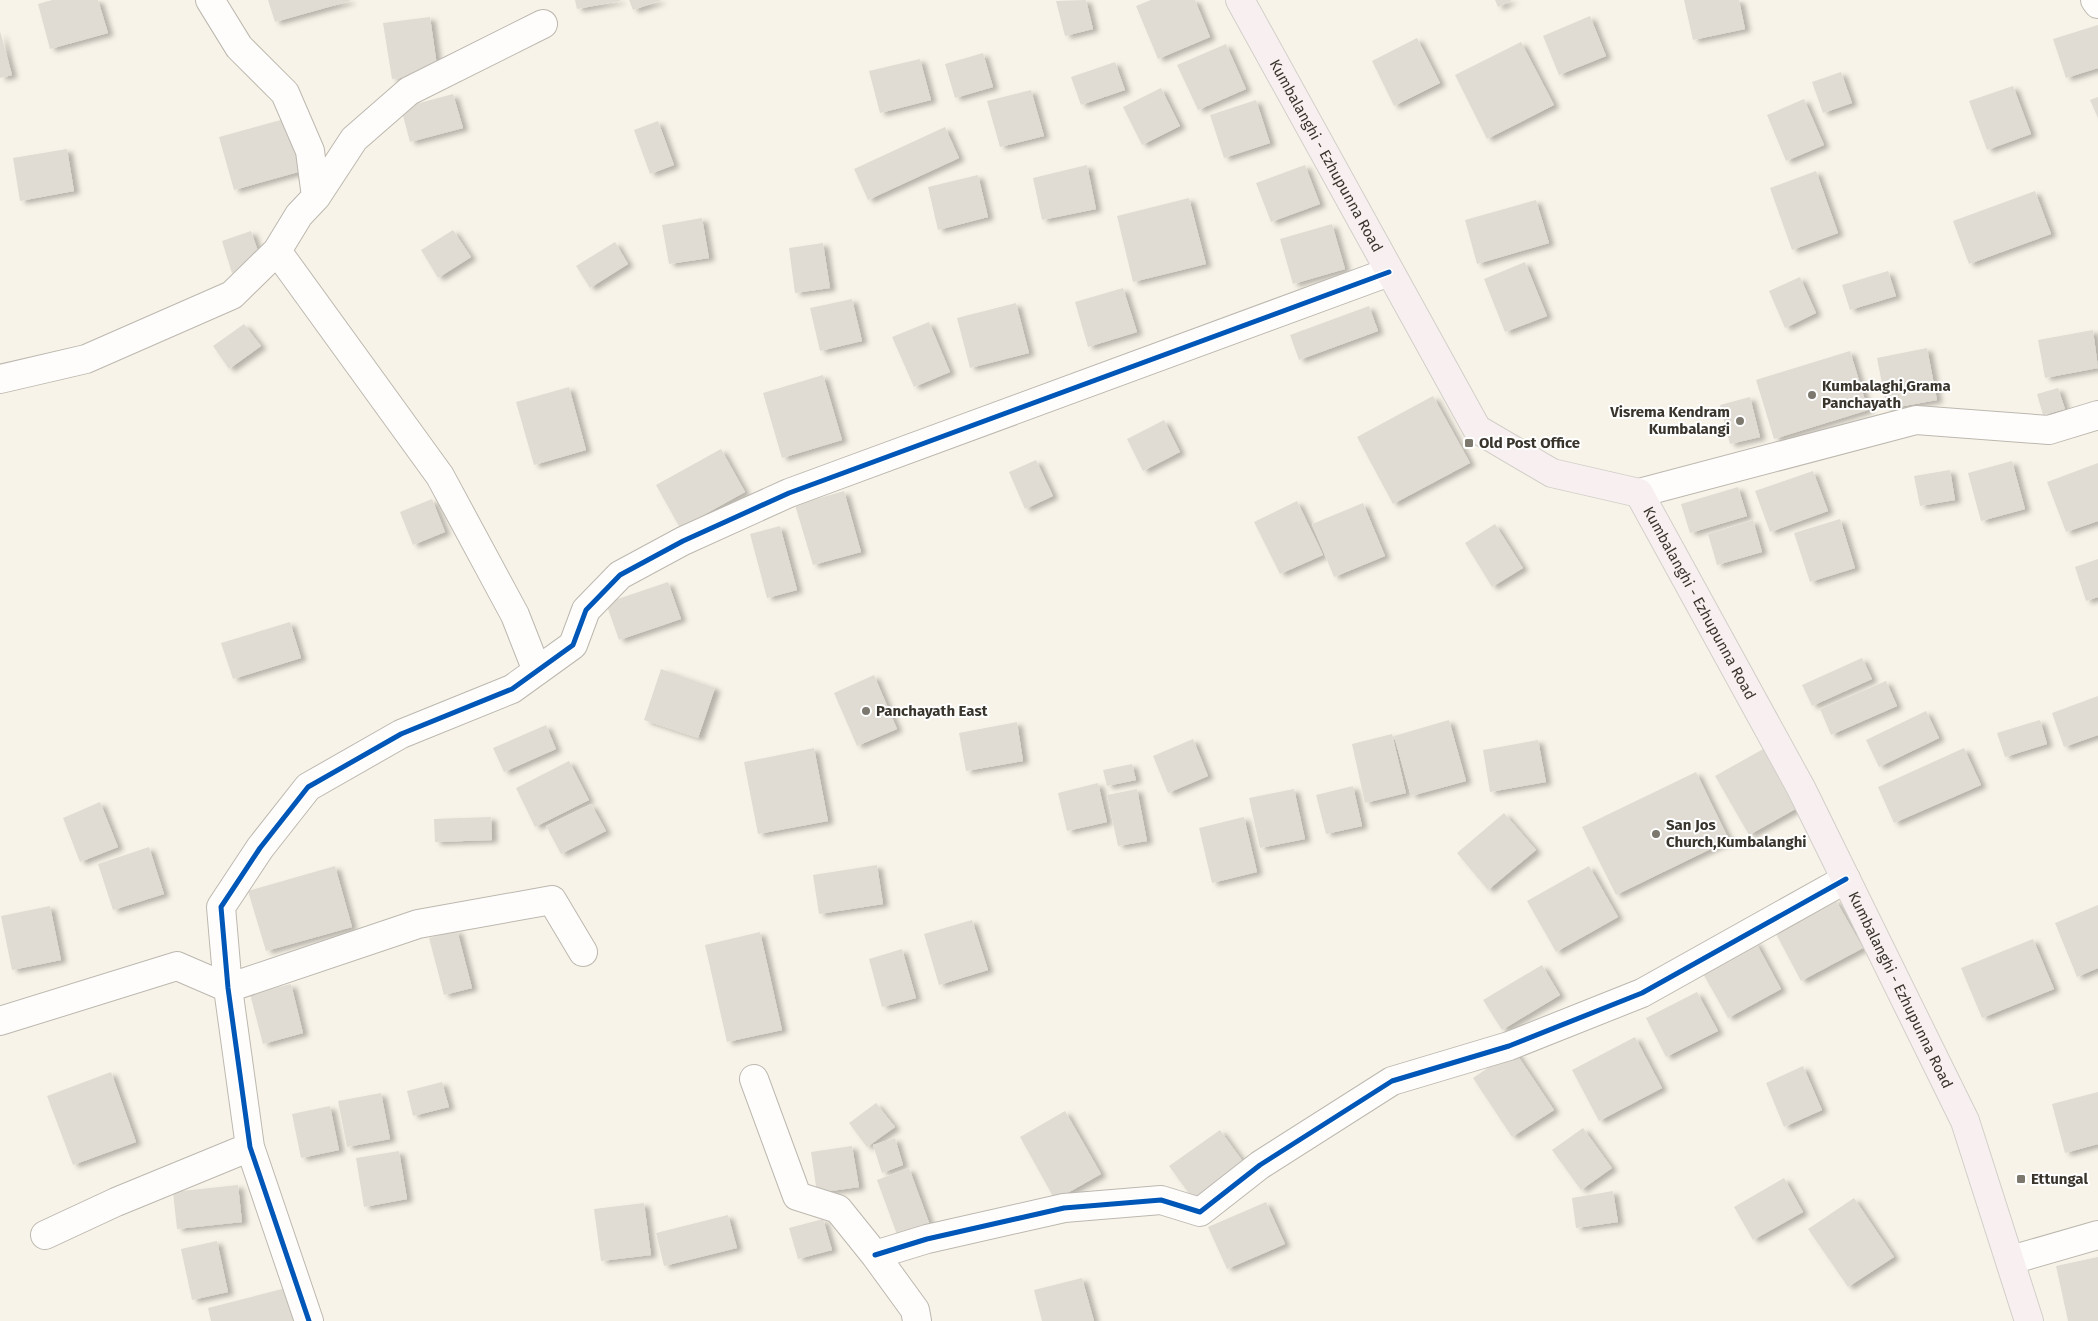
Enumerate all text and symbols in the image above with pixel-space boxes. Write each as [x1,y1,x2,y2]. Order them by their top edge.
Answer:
street label: Kumbalanghi - Ezhupunna Road [1266,56,1387,255]
place label: Kumbalaghi,Grama Panchayath [1822,377,1951,412]
marker: Kumbalaghi,Grama Panchayath [1806,389,1818,401]
place label: Visrema Kendram Kumbalangi [1609,403,1730,438]
marker: Visrema Kendram Kumbalangi [1734,415,1746,427]
place label: Old Post Office [1479,434,1580,452]
marker: Old Post Office [1463,437,1475,449]
street label: Kumbalanghi - Ezhupunna Road [1639,504,1760,703]
place label: Panchayath East [876,702,988,720]
marker: Panchayath East [860,705,872,717]
place label: San Jos Church,Kumbalanghi [1666,816,1807,851]
marker: San Jos Church,Kumbalanghi [1650,828,1662,840]
street label: Kumbalanghi - Ezhupunna Road [1844,888,1957,1091]
place label: Ettungal [2031,1170,2088,1188]
marker: Ettungal [2015,1173,2027,1185]

